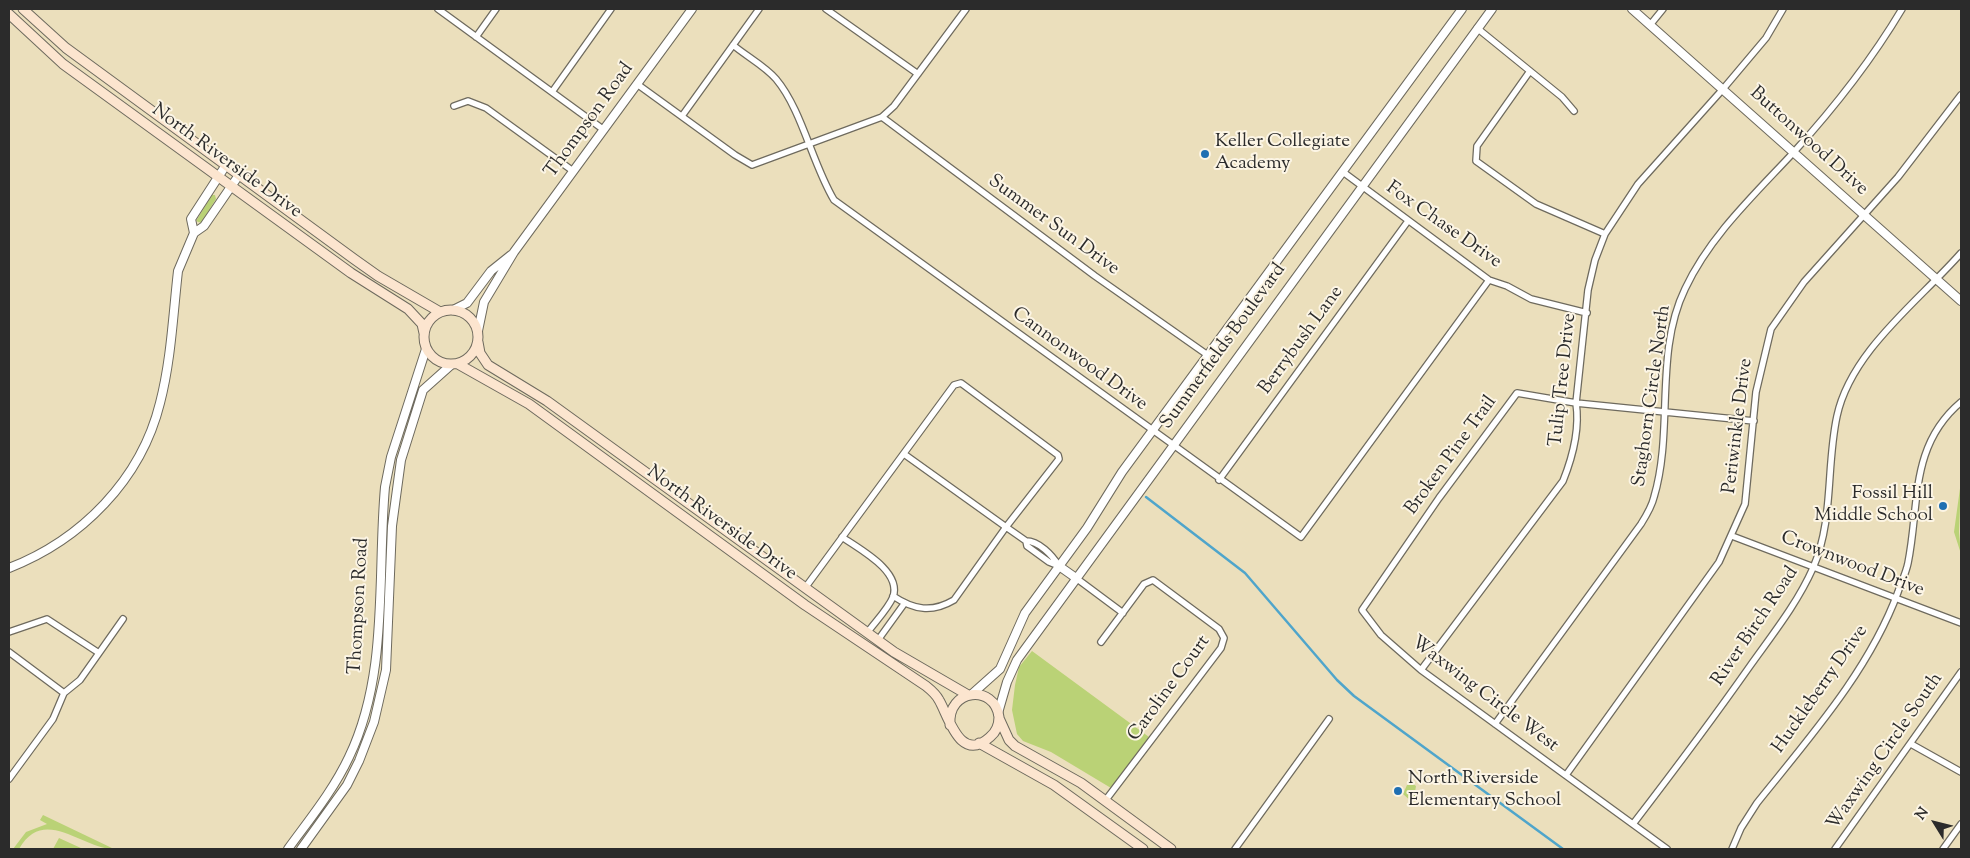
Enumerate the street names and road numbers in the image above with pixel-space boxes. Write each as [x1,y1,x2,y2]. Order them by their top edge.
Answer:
street label: Thompson Road [541,59,639,183]
street label: Buttonwood Drive [1744,83,1872,201]
street label: North Riverside Drive [146,100,306,224]
street label: Summer Sun Drive [983,171,1123,281]
street label: Fox Chase Drive [1381,178,1505,274]
street label: Summerfields Boulevard [1156,260,1292,434]
street label: Berrybush Lane [1255,282,1349,400]
street label: Cannonwood Drive [1007,303,1151,417]
street label: Staghorn Circle North [1629,304,1677,488]
street label: Tulip Tree Drive [1546,312,1582,448]
street label: Periwinkle Drive [1719,357,1759,495]
street label: Broken Pine Trail [1401,392,1503,520]
street label: North Riverside Drive [641,462,801,586]
street label: Crownwood Drive [1777,527,1927,603]
street label: Thompson Road [345,537,375,675]
street label: River Birch Road [1708,563,1804,691]
street label: Huckleberry Drive [1768,621,1874,759]
street label: Caroline Court [1124,632,1216,746]
street label: Waxwing Circle West [1406,632,1562,758]
street label: Waxwing Circle South [1823,669,1949,835]

